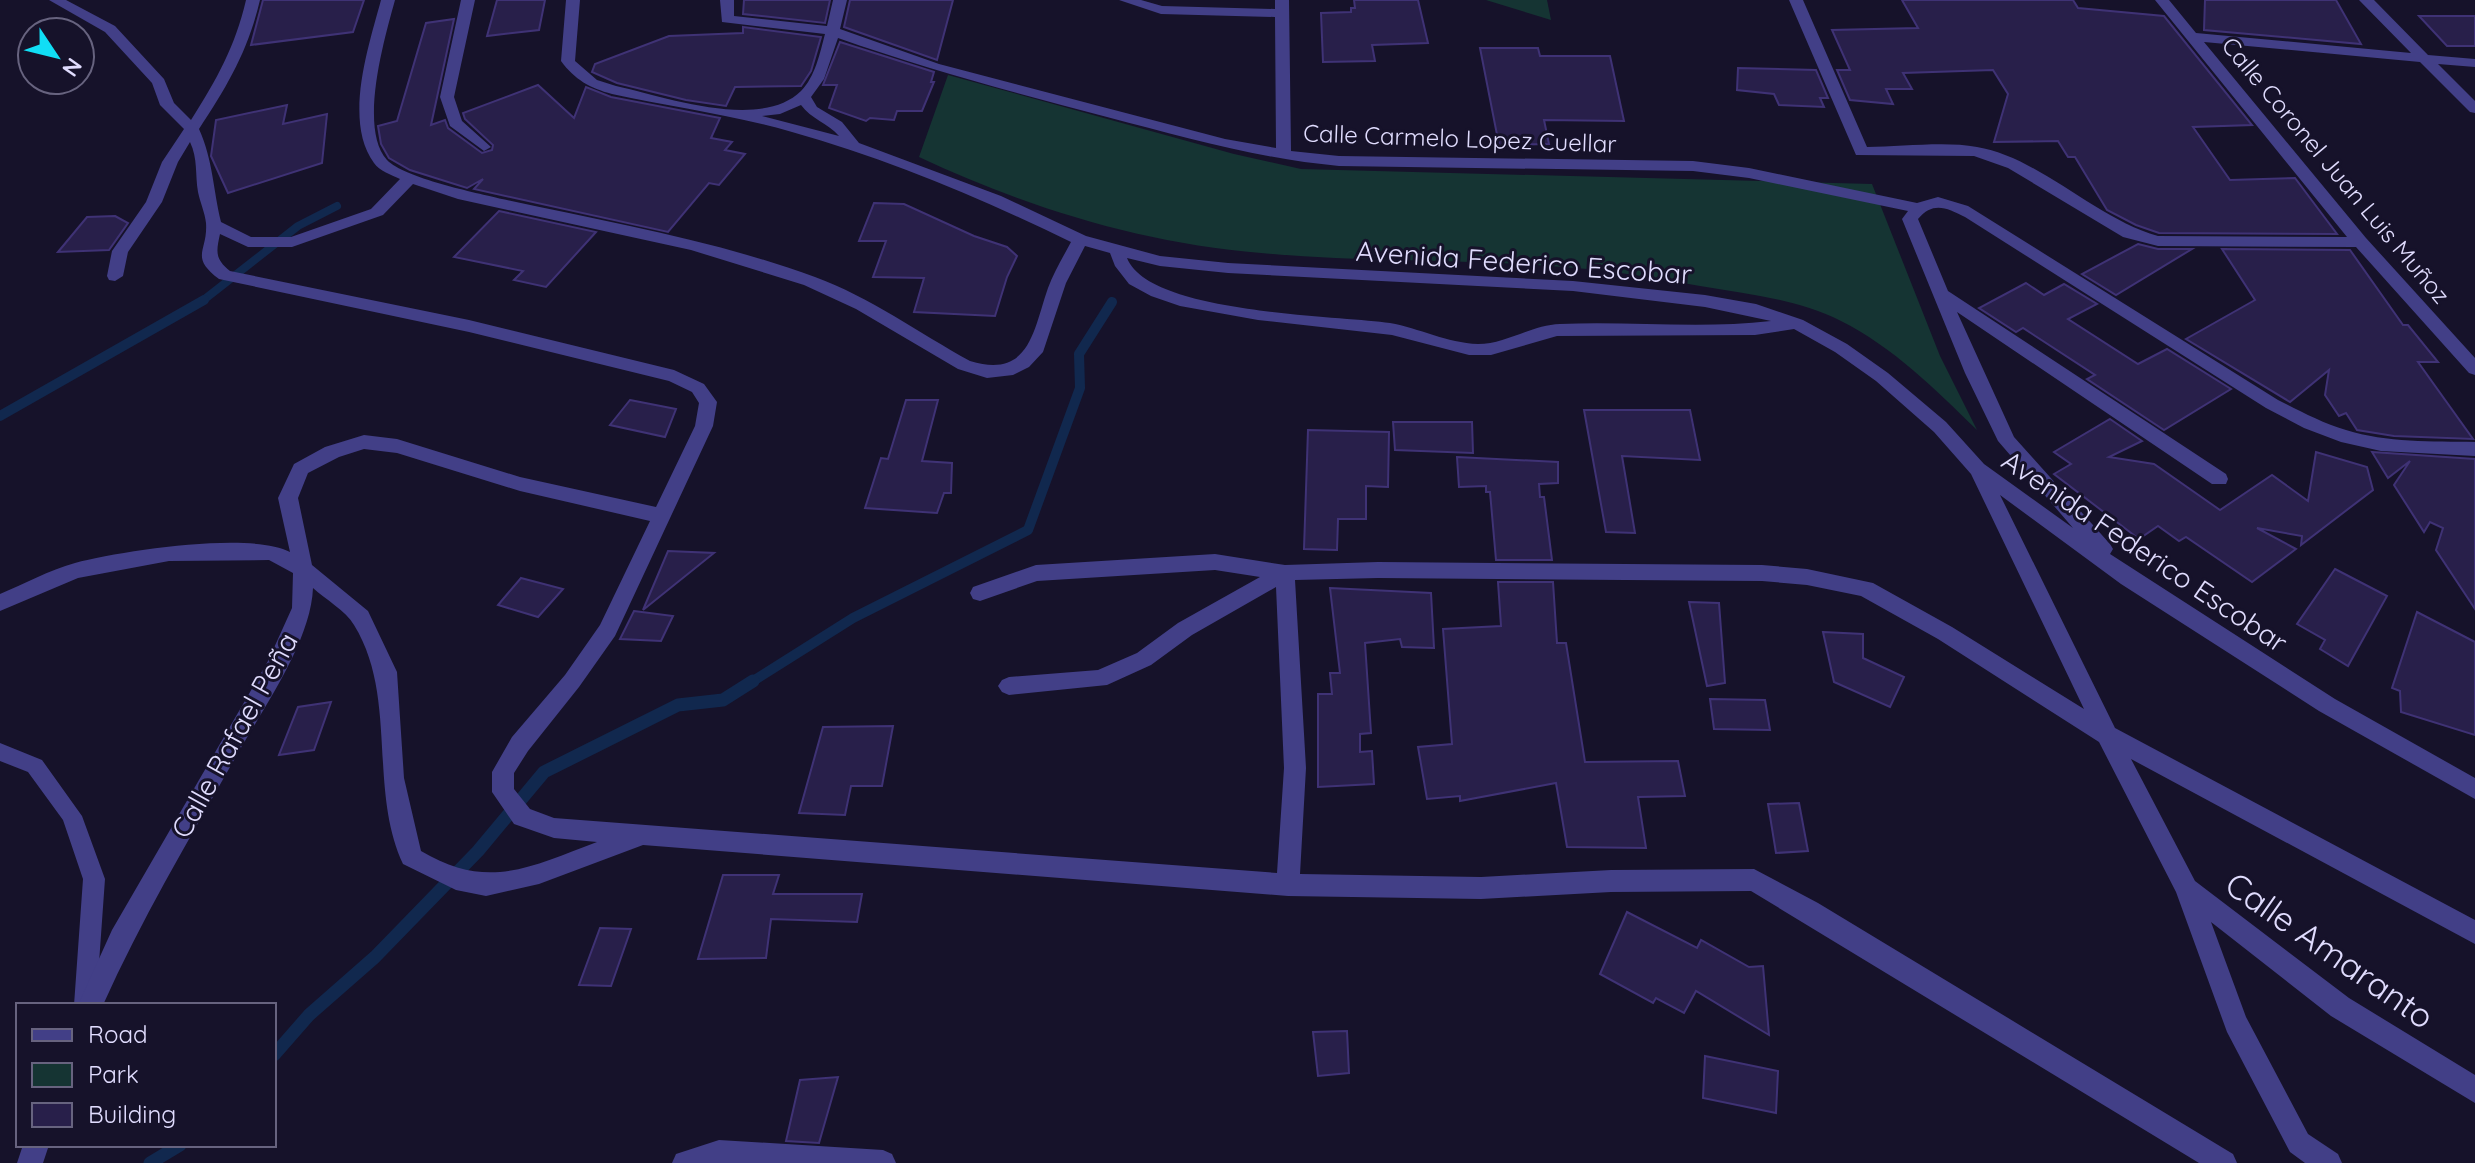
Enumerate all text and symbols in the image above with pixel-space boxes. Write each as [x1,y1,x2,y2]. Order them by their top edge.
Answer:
north arrow [16,16,96,96]
street label: Calle Coronel Juan Luis Muñoz [2216,31,2456,309]
text: N [56,53,88,82]
street label: Calle Carmelo Lopez Cuellar [1303,118,1617,158]
street label: Avenida Federico Escobar [1355,233,1693,291]
street label: Avenida Federico Escobar [1996,442,2294,660]
street label: Calle Rafael Peña [163,626,305,844]
street label: Calle Amaranto [2217,862,2443,1038]
legend [16,1003,276,1147]
text: Road [88,1019,148,1049]
text: Park [88,1059,139,1089]
text: Building [88,1099,176,1129]

